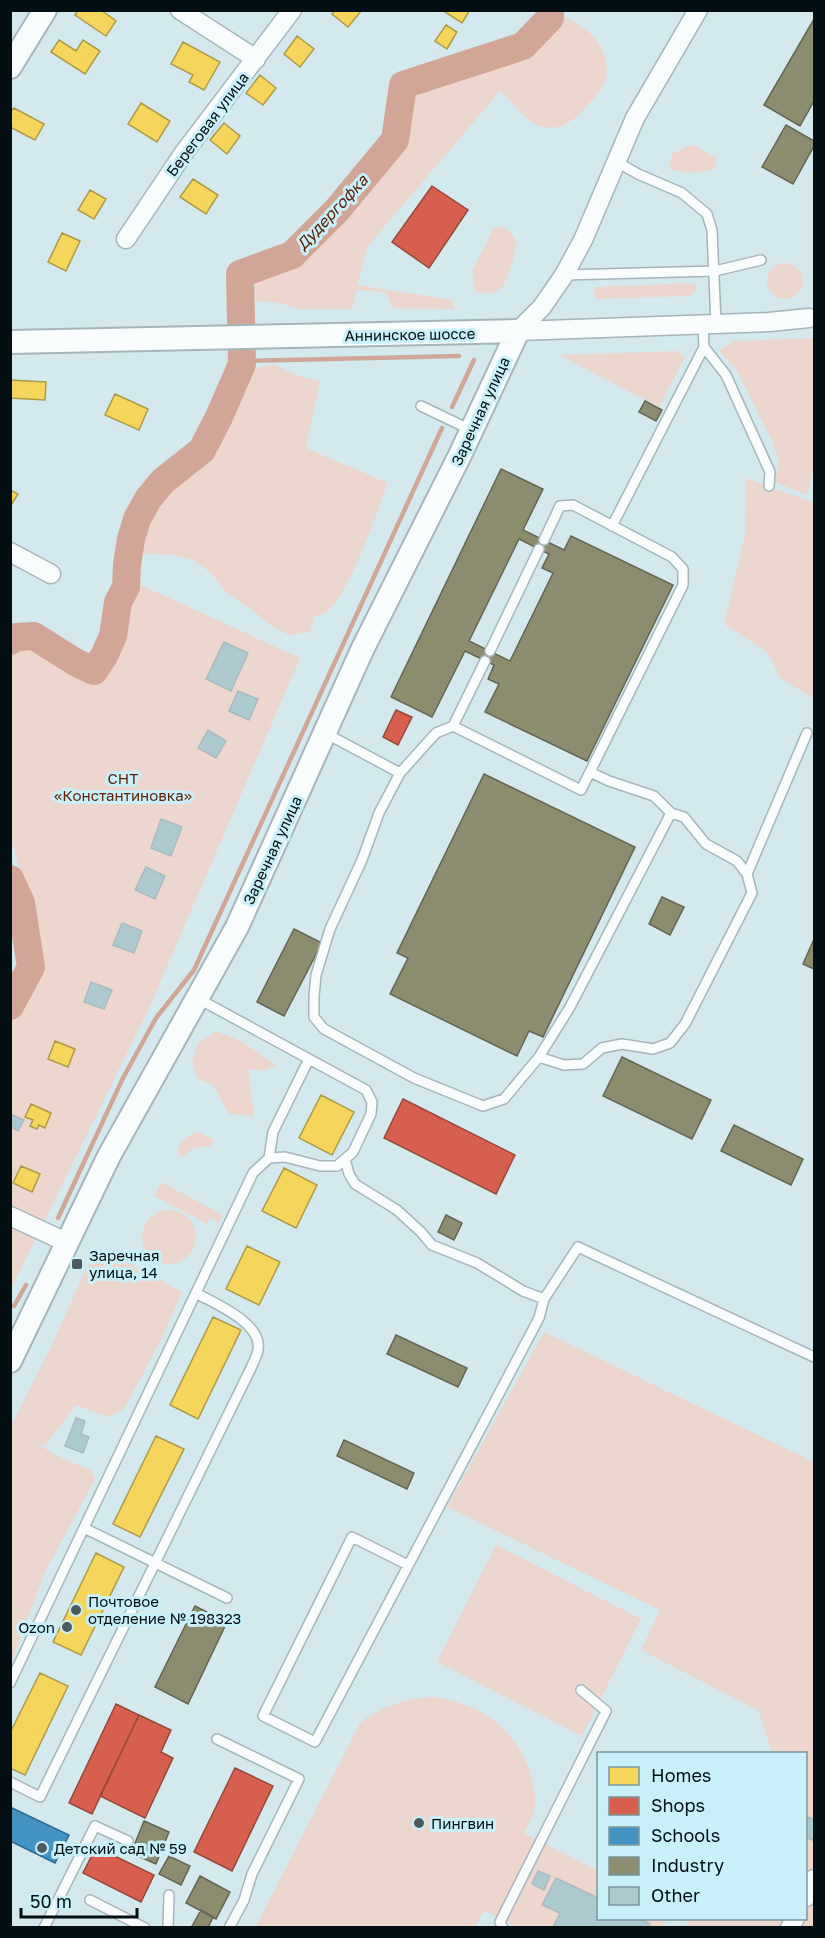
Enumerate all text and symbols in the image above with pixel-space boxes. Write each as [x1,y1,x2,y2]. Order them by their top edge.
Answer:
street label: Береговая улица [162,68,252,180]
water label: Дудергофка [291,170,372,254]
street label: Аннинское шоссе [344,324,476,344]
street label: Заречная улица [447,354,513,468]
park label: СНТ «Константиновка» [54,769,192,804]
street label: Заречная улица [239,793,305,907]
place label: Заречная улица, 14 [89,1246,160,1281]
marker: Заречная улица, 14 [70,1257,84,1271]
place label: Почтовое отделение № 198323 [88,1592,241,1627]
marker: Почтовое отделение № 198323 [69,1603,83,1617]
place label: Ozon [18,1618,55,1636]
marker: Ozon [60,1620,74,1634]
legend [597,1752,807,1920]
text: Homes [651,1764,711,1786]
text: Shops [651,1794,705,1816]
place label: Пингвин [431,1814,494,1832]
marker: Пингвин [412,1816,426,1830]
text: Schools [651,1824,720,1846]
place label: Детский сад № 59 [54,1839,187,1857]
marker: Детский сад № 59 [35,1841,49,1855]
text: Industry [651,1854,724,1876]
scale bar [21,1881,136,1919]
text: Other [651,1884,700,1906]
text: 50 m [30,1890,72,1912]

